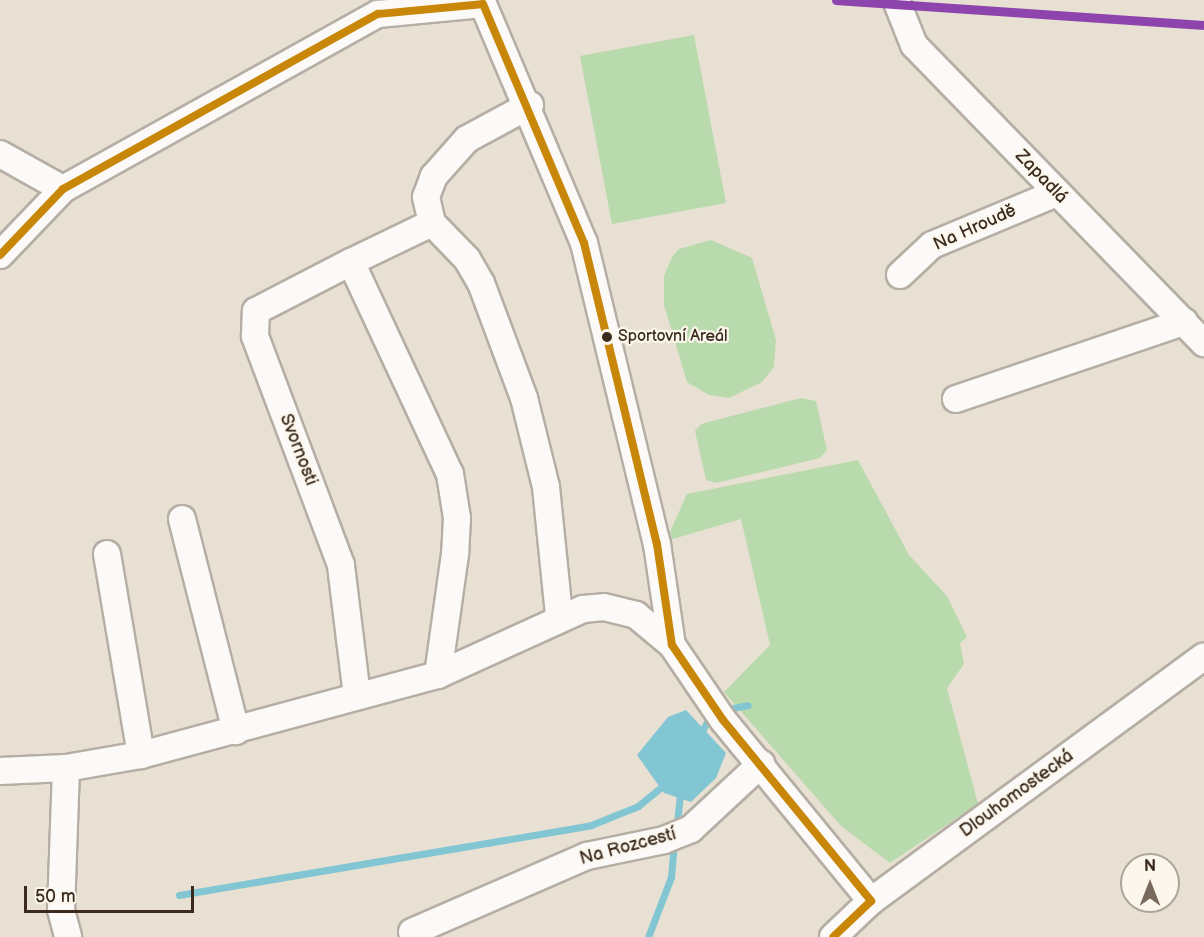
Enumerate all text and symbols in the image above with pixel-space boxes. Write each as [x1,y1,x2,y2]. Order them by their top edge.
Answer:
street label: Zapadlá [1010,146,1072,208]
street label: Na Hroudě [930,200,1020,256]
place label: Sportovní Areál [618,327,728,347]
marker: Sportovní Areál [601,331,613,343]
street label: Svornosti [274,411,322,489]
street label: Dlouhomostecká [956,746,1078,842]
street label: Na Rozcestí [577,824,679,870]
north arrow [1120,853,1180,913]
text: N [1144,857,1156,876]
scale bar [27,874,196,912]
text: 50 m [35,886,76,907]

